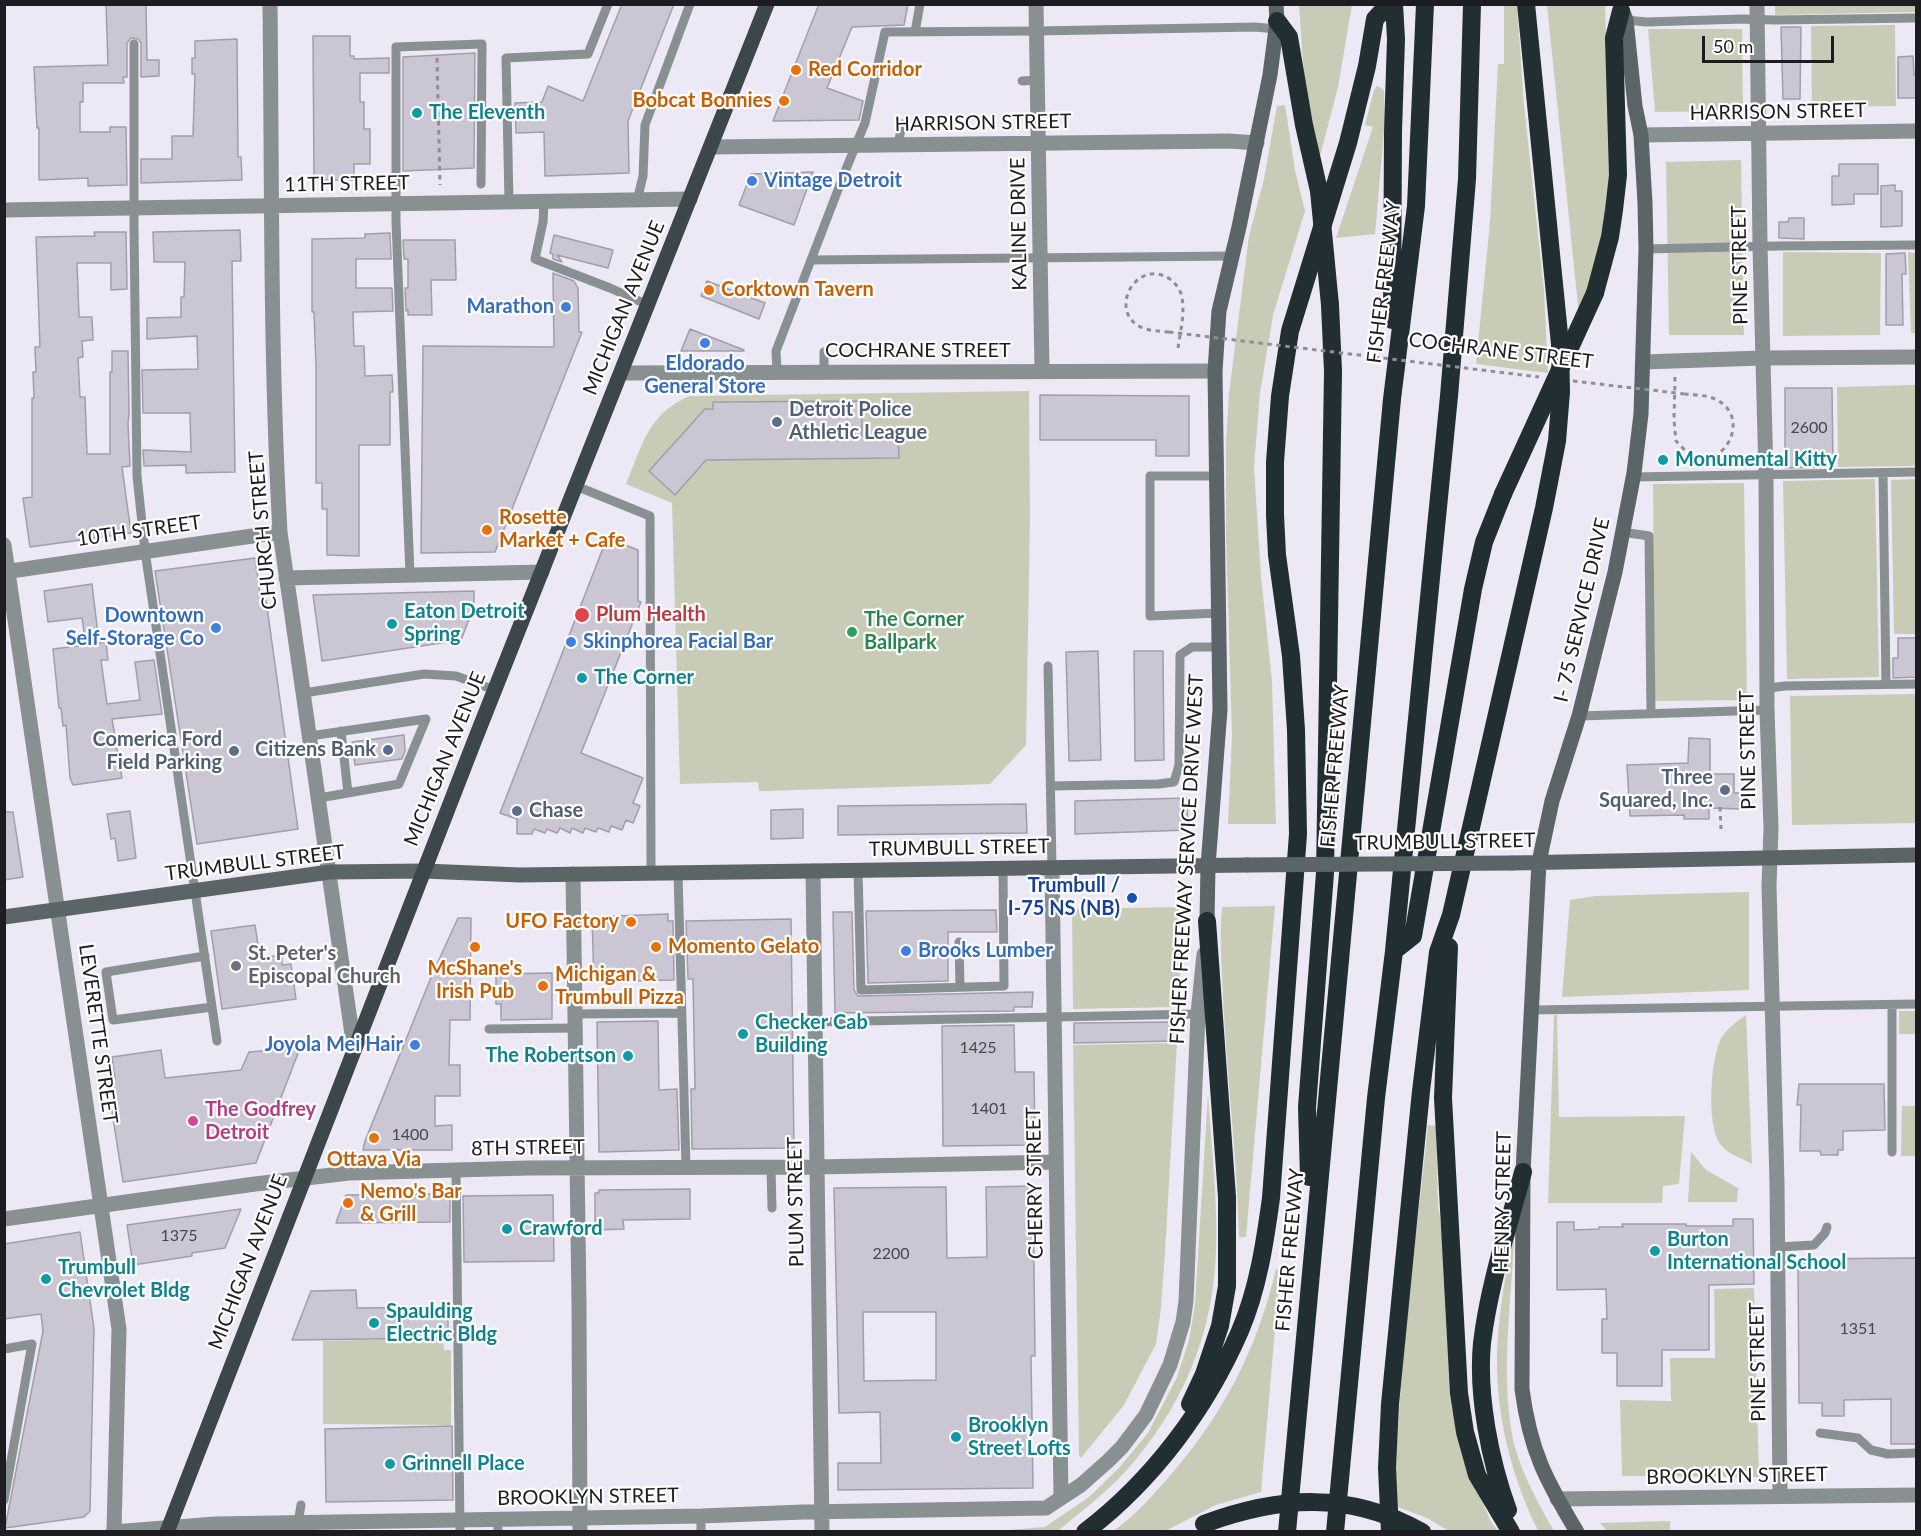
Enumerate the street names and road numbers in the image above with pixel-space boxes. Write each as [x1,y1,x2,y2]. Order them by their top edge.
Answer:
street label: HARRISON STREET [1689,98,1867,126]
street label: HARRISON STREET [894,109,1072,137]
street label: KALINE DRIVE [1006,157,1032,291]
street label: 11TH STREET [284,171,410,197]
street label: FISHER FREEWAY [1362,199,1406,365]
street label: PINE STREET [1727,205,1753,325]
street label: MICHIGAN AVENUE [578,217,670,399]
street label: COCHRANE STREET [1407,328,1595,374]
street label: COCHRANE STREET [825,339,1011,363]
street label: CHURCH STREET [244,449,282,611]
street label: 10TH STREET [75,510,203,552]
street label: I- 75 SERVICE DRIVE [1549,515,1615,705]
street label: MICHIGAN AVENUE [399,668,491,850]
street label: FISHER FREEWAY SERVICE DRIVE WEST [1165,673,1209,1045]
street label: FISHER FREEWAY [1316,683,1354,849]
street label: PINE STREET [1735,690,1761,810]
street label: TRUMBULL STREET [1354,828,1536,856]
street label: TRUMBULL STREET [868,834,1050,862]
street label: TRUMBULL STREET [164,840,346,886]
street label: LEVERETTE STREET [73,943,123,1125]
street label: CHERRY STREET [1022,1107,1048,1259]
street label: HENRY STREET [1490,1131,1516,1273]
street label: 8TH STREET [471,1135,585,1161]
street label: PLUM STREET [783,1137,809,1267]
street label: FISHER FREEWAY [1271,1167,1309,1333]
street label: MICHIGAN AVENUE [203,1171,293,1353]
street label: PINE STREET [1745,1302,1771,1422]
street label: BROOKLYN STREET [1646,1462,1828,1490]
street label: BROOKLYN STREET [497,1483,679,1511]

